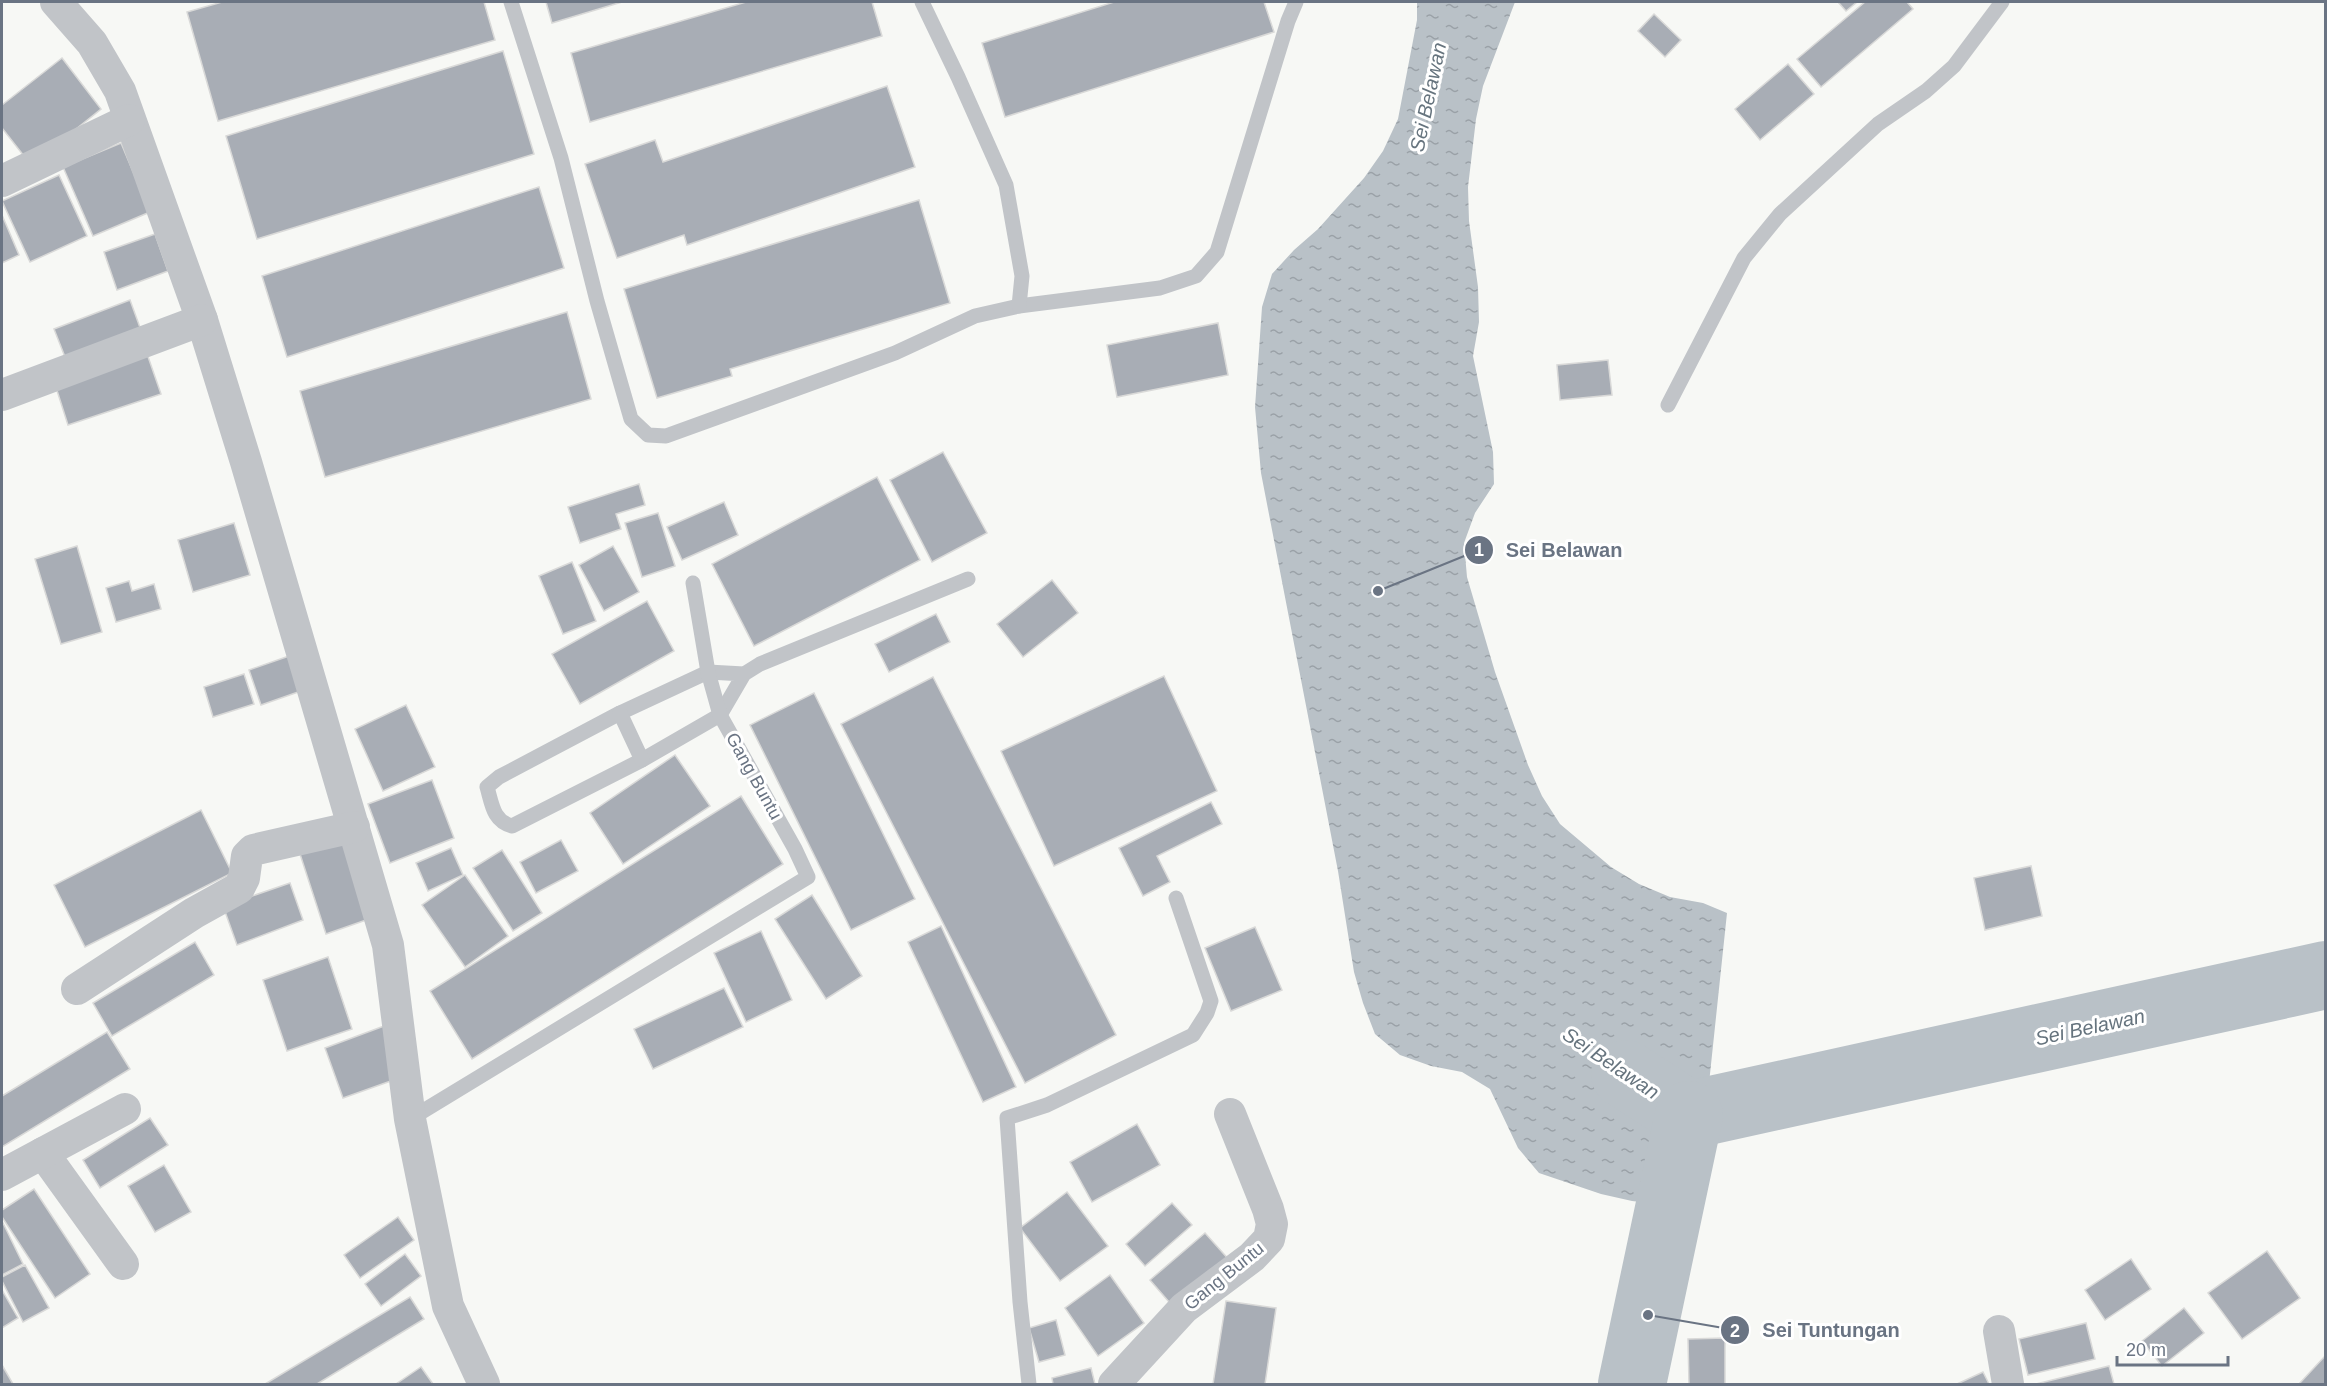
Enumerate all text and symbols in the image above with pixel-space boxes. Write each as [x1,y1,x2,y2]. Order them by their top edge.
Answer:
water label: Sei Belawan [1406,40,1450,154]
callout: Sei Belawan [1464,531,1635,569]
text: Sei Belawan [1506,539,1622,561]
text: 1 [1474,540,1484,560]
street label: Gang Buntu [722,729,786,823]
water label: Sei Belawan [2033,1005,2147,1049]
water label: Sei Belawan [1559,1023,1663,1103]
street label: Gang Buntu [1180,1238,1268,1314]
callout: Sei Tuntungan [1720,1311,1912,1349]
text: Sei Tuntungan [1762,1319,1900,1341]
text: 2 [1730,1321,1740,1341]
scale bar [2117,1329,2228,1367]
text: 20 m [2126,1340,2166,1360]

